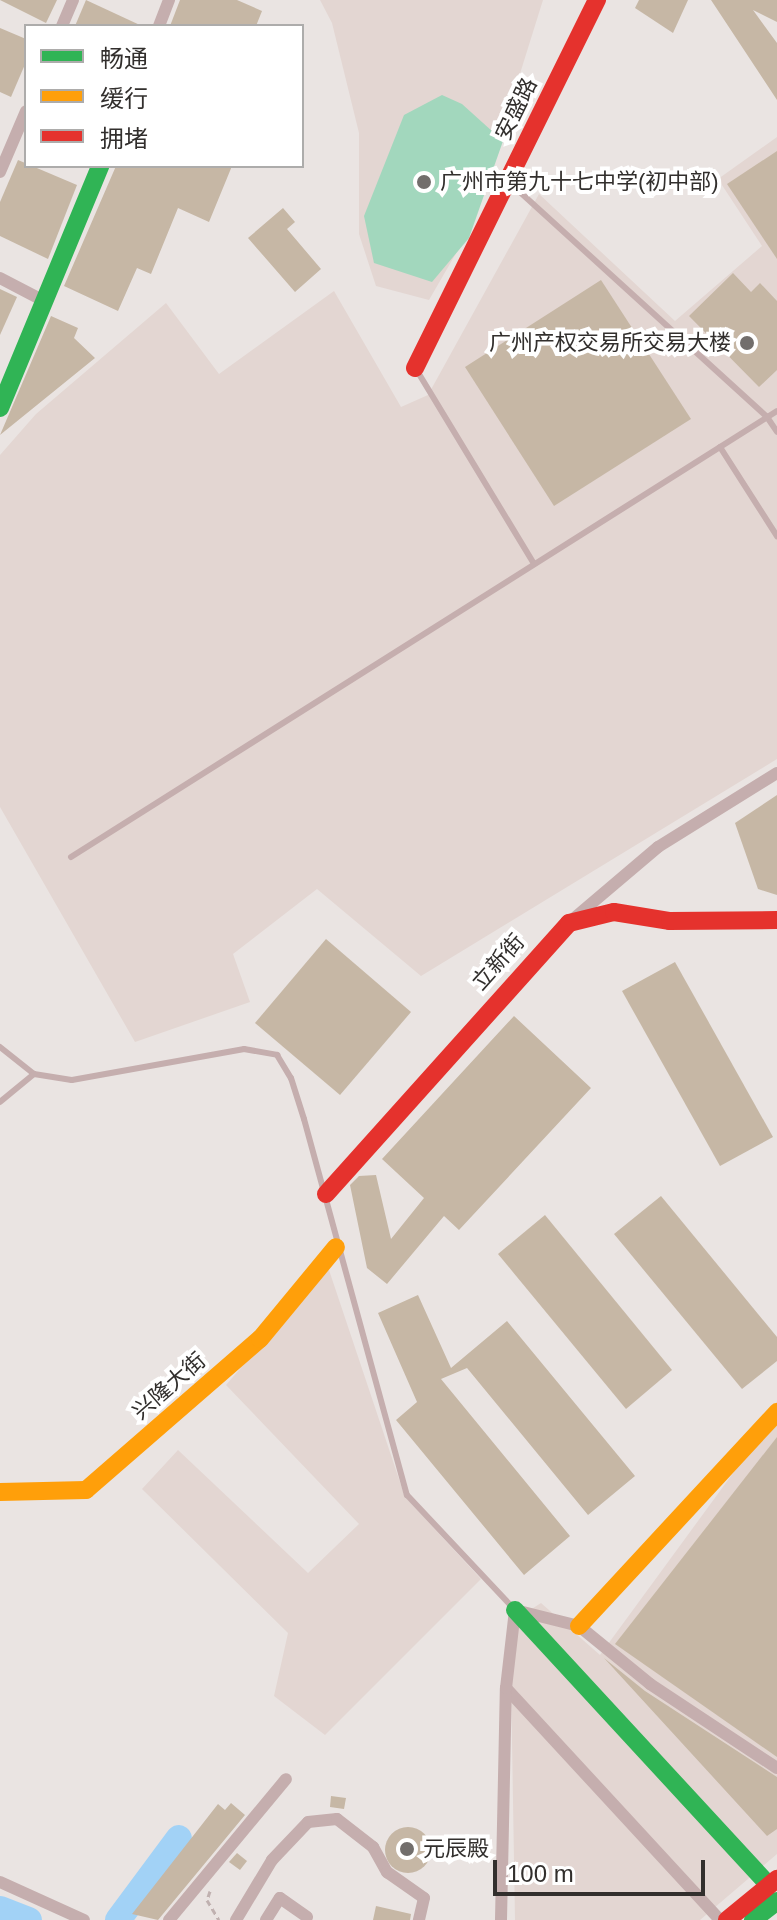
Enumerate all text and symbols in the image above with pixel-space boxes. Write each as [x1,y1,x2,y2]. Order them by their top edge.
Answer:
legend [24,24,304,168]
text: 畅通 [100,45,148,72]
street label: 安盛路 [490,74,542,144]
text: 缓行 [100,85,148,112]
text: 拥堵 [100,125,148,152]
place label: 广州市第九十七中学(初中部) [440,169,719,195]
marker: 广州市第九十七中学(初中部) [415,173,433,191]
place label: 广州产权交易所交易大楼 [489,330,731,356]
marker: 广州产权交易所交易大楼 [738,334,756,352]
street label: 立新街 [466,929,530,995]
street label: 兴隆大街 [127,1347,211,1425]
place label: 元辰殿 [423,1836,489,1862]
marker: 元辰殿 [398,1840,416,1858]
scale bar [497,1844,709,1894]
text: 100 m [507,1860,574,1887]

